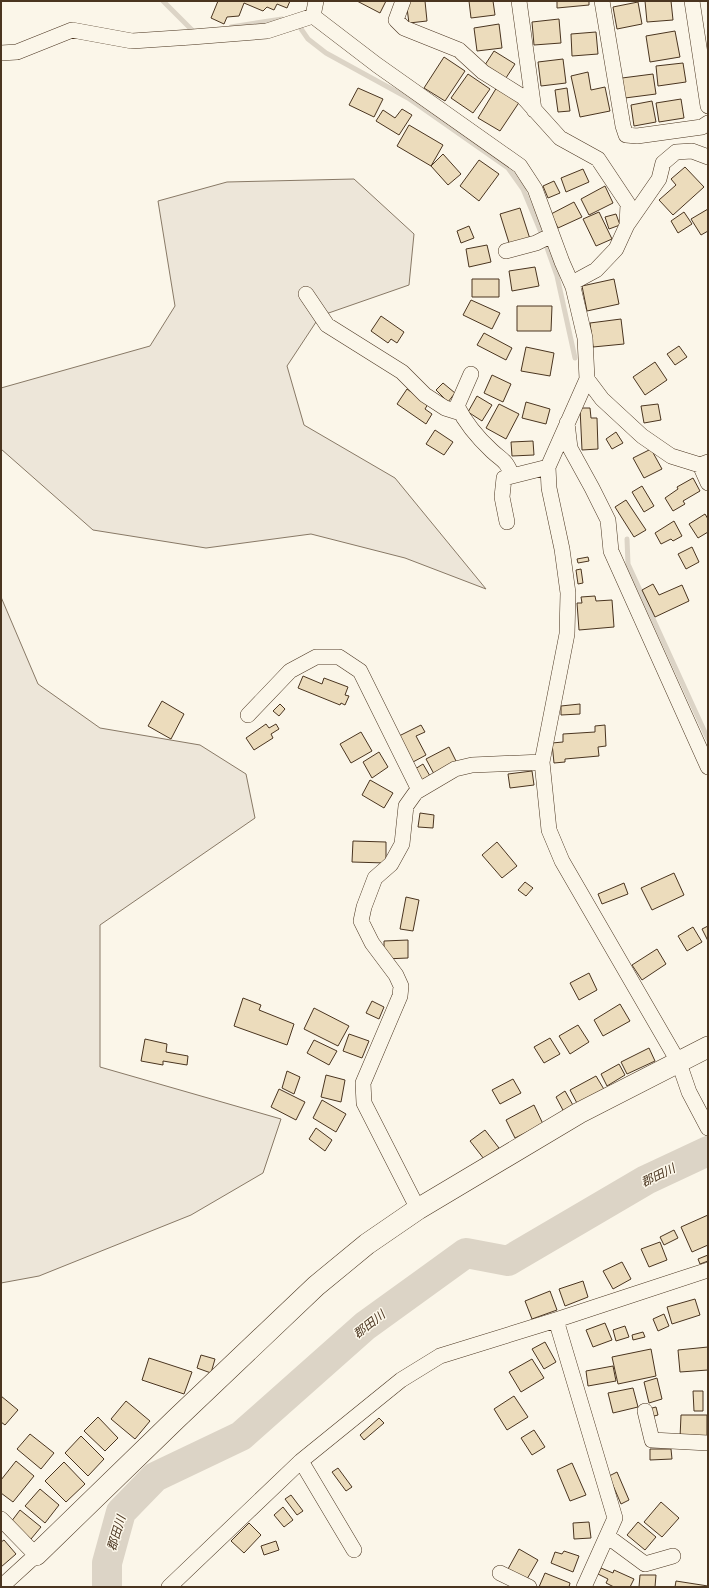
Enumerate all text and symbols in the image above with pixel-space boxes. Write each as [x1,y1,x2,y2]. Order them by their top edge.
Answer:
water label: 郡田川 [639,1159,679,1190]
water label: 郡田川 [350,1306,389,1341]
water label: 郡田川 [104,1512,129,1552]

